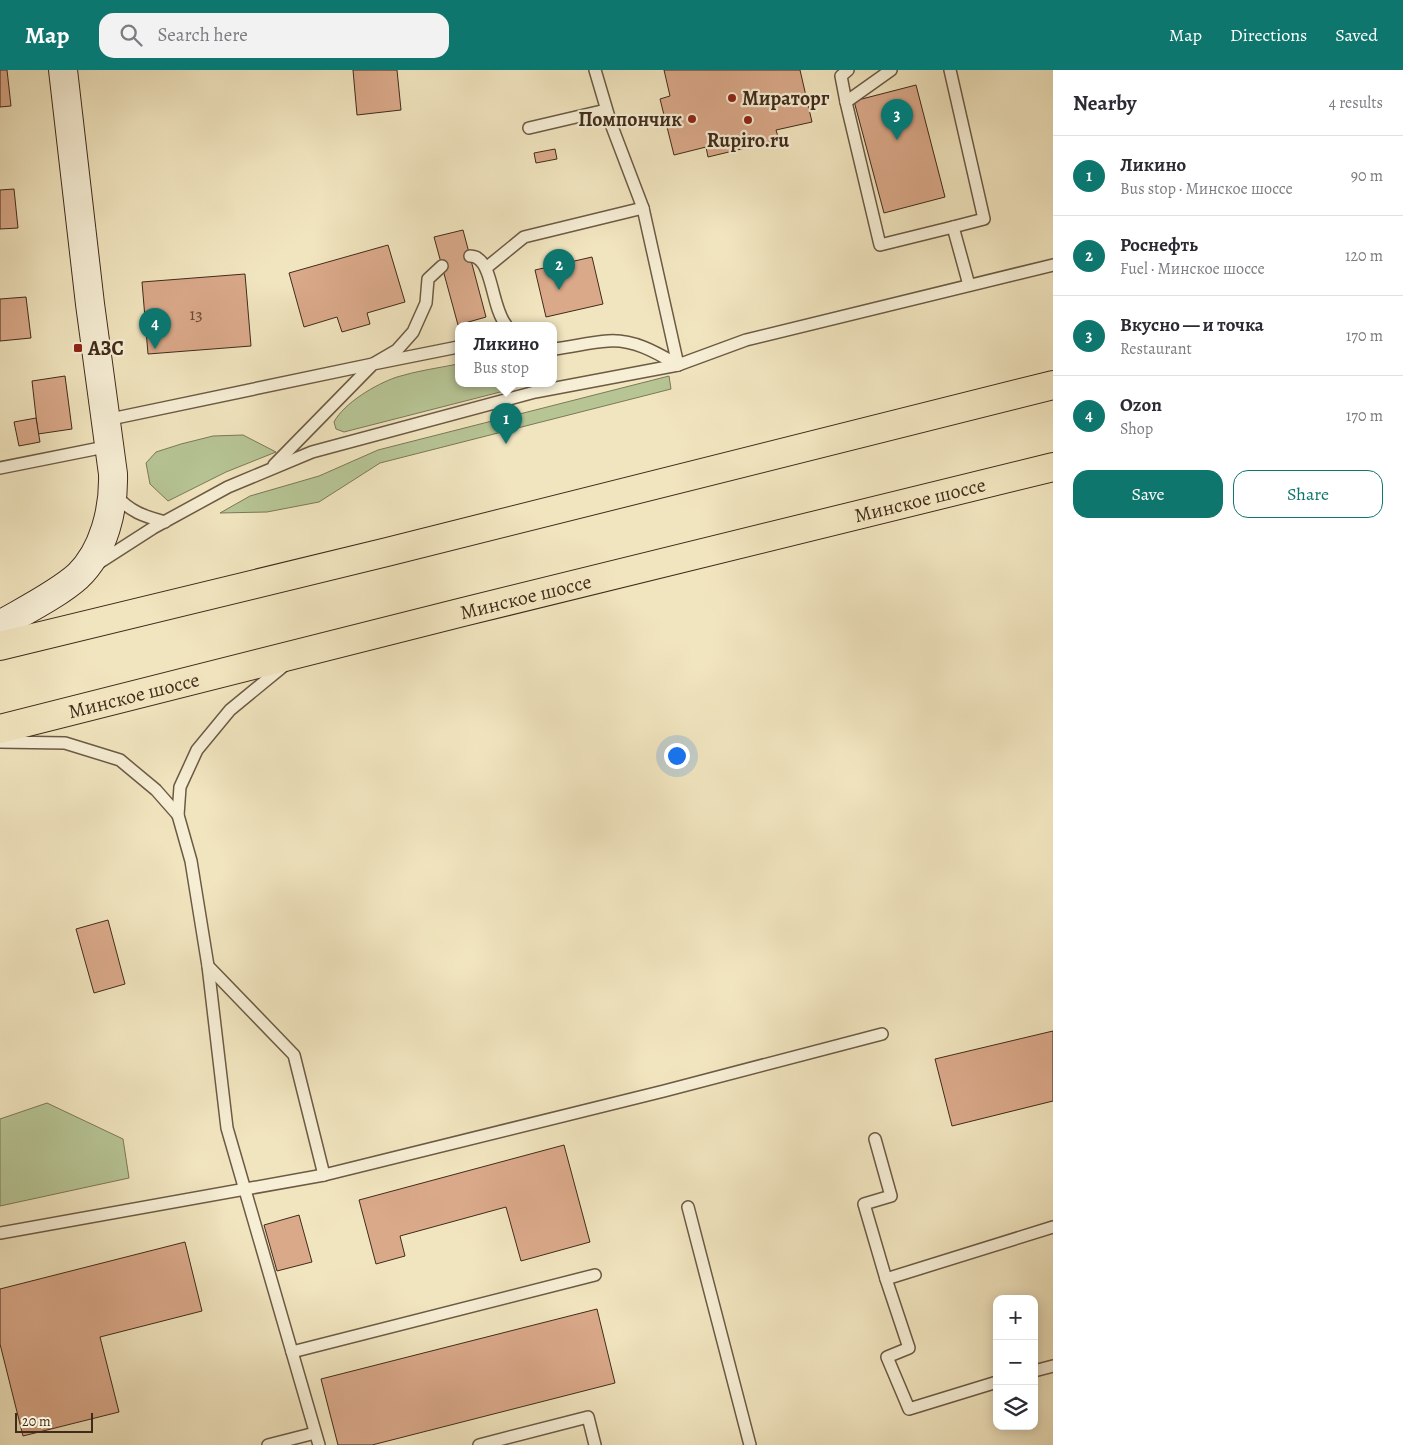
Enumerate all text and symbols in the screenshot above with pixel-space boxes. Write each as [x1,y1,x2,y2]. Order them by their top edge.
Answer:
search box [99,13,449,58]
text: Map [25,19,69,51]
icon: search [117,21,145,49]
text: Search here [157,22,248,48]
text: Map [1169,23,1202,47]
text: Directions [1230,23,1307,47]
text: Saved [1335,23,1378,47]
place label: Мираторг [742,85,830,112]
text: Nearby [1073,89,1136,117]
marker: Мираторг [726,92,738,104]
text: 4 results [1329,92,1383,114]
pin: 3 [881,99,913,140]
place label: Помпончик [578,106,682,133]
marker: Помпончик [686,113,698,125]
marker: Rupiro.ru [742,114,754,126]
place label: Rupiro.ru [707,127,789,154]
text: Ликино [1120,152,1186,178]
text: 1 [1086,165,1092,187]
text: 90 m [1351,165,1383,187]
text: Bus stop · Минское шоссе [1120,178,1293,200]
text: Роснефть [1120,232,1198,258]
text: 2 [1085,245,1093,267]
text: 120 m [1345,245,1383,267]
pin: 2 [543,249,575,290]
text: Fuel · Минское шоссе [1120,258,1265,280]
house number: 13 [189,302,203,326]
pin: 4 [139,308,171,349]
text: Вкусно — и точка [1120,312,1264,338]
popup [455,322,557,387]
text: 3 [1086,325,1092,347]
text: 170 m [1346,325,1383,347]
text: Ликино [473,331,539,357]
place label: АЗС [87,335,124,362]
text: Restaurant [1120,338,1192,360]
marker: АЗС [72,342,84,354]
text: Bus stop [473,357,529,379]
text: Ozon [1120,392,1162,418]
pin: 1 [490,403,522,444]
text: 4 [1085,405,1093,427]
text: 170 m [1346,405,1383,427]
text: Shop [1120,418,1153,440]
button: Save [1073,470,1223,518]
button: Share [1233,470,1383,518]
street label: Минское шоссе [851,471,988,529]
street label: Минское шоссе [457,567,594,626]
street label: Минское шоссе [65,666,202,725]
your location [664,743,690,769]
map controls [993,1295,1038,1430]
button: + [993,1295,1038,1340]
button: − [993,1340,1038,1385]
button: layers [993,1385,1038,1430]
scale bar [15,1410,92,1433]
text: 20 m [22,1412,51,1431]

